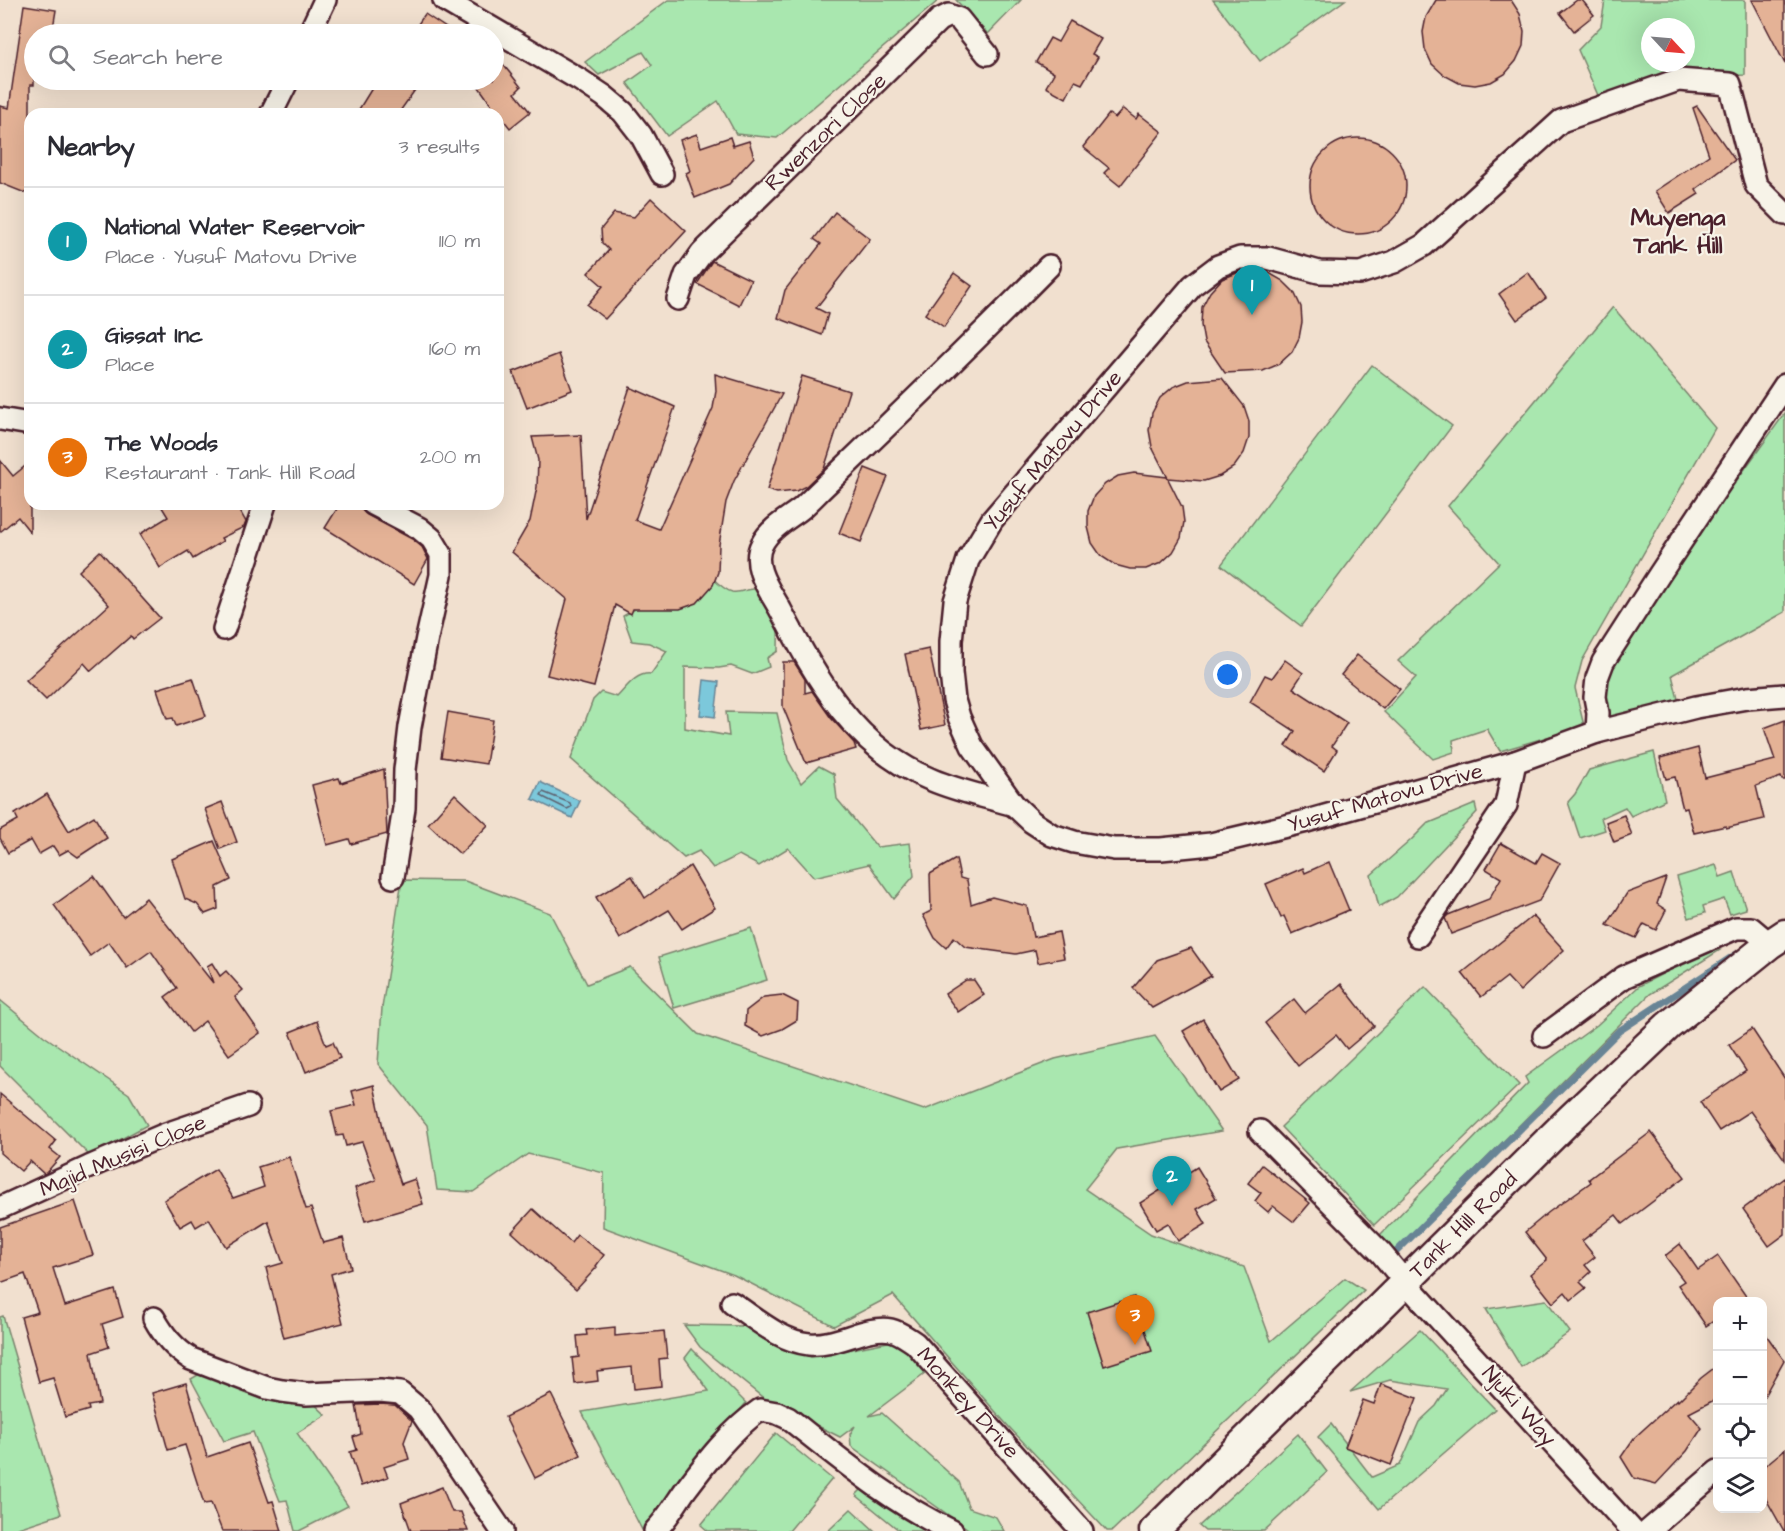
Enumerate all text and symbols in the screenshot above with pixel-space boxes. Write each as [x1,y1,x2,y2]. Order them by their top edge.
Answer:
north arrow [1641,18,1695,72]
search box [24,24,504,90]
icon: search [45,41,78,74]
text: Search here [93,42,223,73]
street label: Rwenzori Close [758,66,894,198]
text: Nearby [48,129,135,165]
text: 3 results [398,133,480,161]
district label: Muyenga Tank Hill [1631,201,1726,263]
text: National Water Reservoir [105,212,365,243]
text: 1 [66,227,69,255]
text: 110 m [439,227,480,255]
text: Place · Yusuf Matovu Drive [105,243,357,271]
pin: 1 [1232,266,1272,315]
text: Gissat Inc [105,320,203,351]
text: 2 [62,335,73,363]
text: 160 m [429,335,480,363]
text: Place [105,351,155,379]
street label: Yusuf Matovu Drive [976,364,1130,538]
text: The Woods [105,428,218,459]
text: 3 [62,443,73,471]
text: 200 m [420,443,480,471]
text: Restaurant · Tank Hill Road [105,459,355,487]
your location [1213,660,1242,689]
street label: Yusuf Matovu Drive [1284,755,1487,841]
street label: Majid Musisi Close [35,1107,211,1205]
pin: 2 [1152,1156,1192,1206]
street label: Tank Hill Road [1402,1164,1524,1286]
pin: 3 [1116,1296,1154,1345]
map controls [1713,1297,1767,1513]
button: + [1713,1297,1767,1351]
street label: Monkey Drive [909,1340,1027,1466]
button: − [1713,1351,1767,1405]
street label: Njuki Way [1474,1359,1563,1454]
button: locate [1713,1405,1767,1459]
button: layers [1713,1459,1767,1513]

